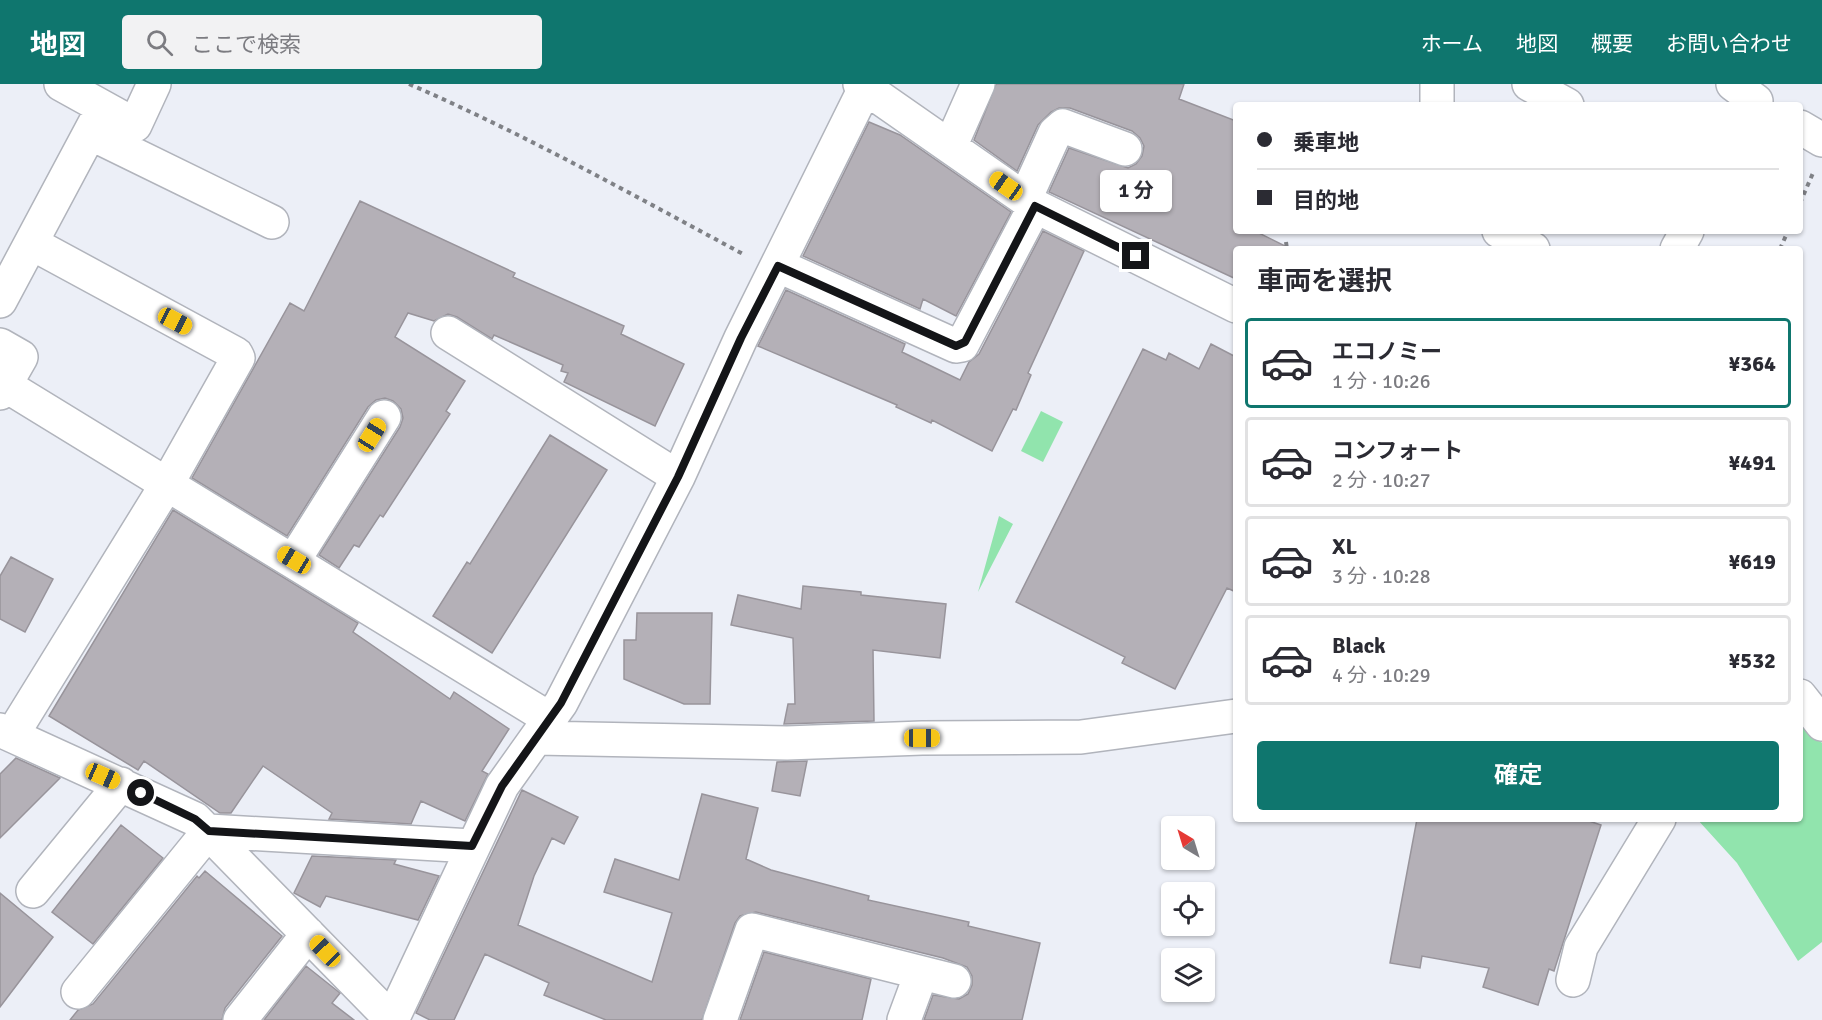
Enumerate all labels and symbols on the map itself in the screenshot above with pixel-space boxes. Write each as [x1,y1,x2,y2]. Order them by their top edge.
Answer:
car [986,168,1026,204]
callout: 1 分 [1100,169,1172,211]
route end [1122,242,1149,269]
car [155,305,195,337]
car [355,415,389,455]
car [274,543,314,577]
car [904,729,940,747]
car [83,760,123,792]
route start [127,779,154,806]
north arrow [1161,816,1215,870]
car [306,932,344,970]

